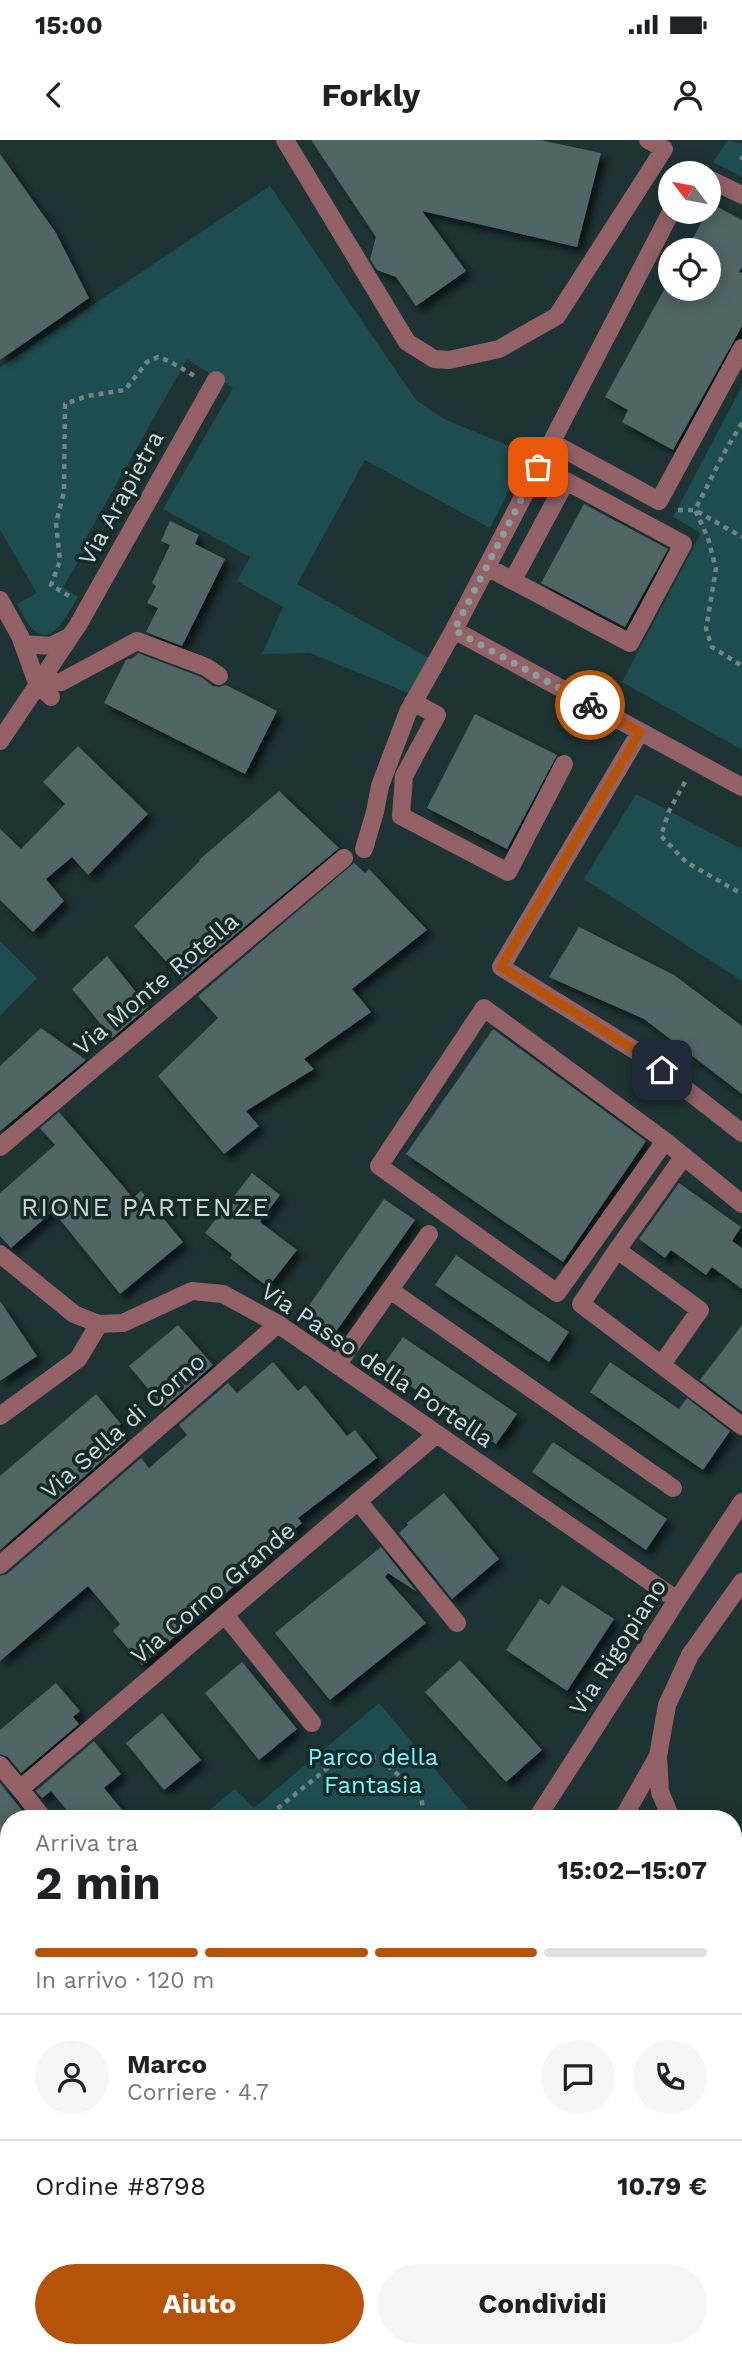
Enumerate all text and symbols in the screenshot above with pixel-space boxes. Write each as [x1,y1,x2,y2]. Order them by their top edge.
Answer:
text: 15:00 [35,10,103,40]
icon: back [35,76,73,114]
text: Forkly [322,76,420,114]
icon: person [669,76,707,114]
north arrow [658,161,721,224]
map controls [658,161,721,301]
button: locate [658,238,721,301]
street label: Via Arapietra [73,426,169,570]
pin [508,437,568,497]
icon: bag [519,448,557,486]
courier [555,670,625,740]
icon: bike [571,686,609,724]
street label: Via Monte Rotella [68,907,244,1061]
pin [632,1040,692,1100]
icon: home [643,1051,681,1089]
district label: RIONE PARTENZE [21,1192,271,1222]
street label: Via Passo della Portella [256,1277,498,1453]
street label: Via Sella di Corno [35,1347,211,1505]
street label: Via Corno Grande [125,1516,301,1670]
street label: Via Rigopiano [564,1574,672,1720]
park label: Parco della Fantasia [308,1743,438,1799]
text: Arriva tra [35,1830,138,1857]
text: 15:02–15:07 [558,1855,707,1885]
text: 2 min [35,1856,161,1910]
text: In arrivo · 120 m [35,1967,214,1994]
button: person [35,2040,109,2114]
button: chat [541,2040,615,2114]
button: phone [633,2040,707,2114]
text: Marco [127,2049,207,2079]
text: Corriere · 4.7 [127,2079,269,2106]
text: Ordine #8798 [35,2171,206,2201]
text: 10.79 € [617,2171,707,2201]
button: Aiuto [35,2264,364,2344]
button: Condividi [378,2264,707,2344]

